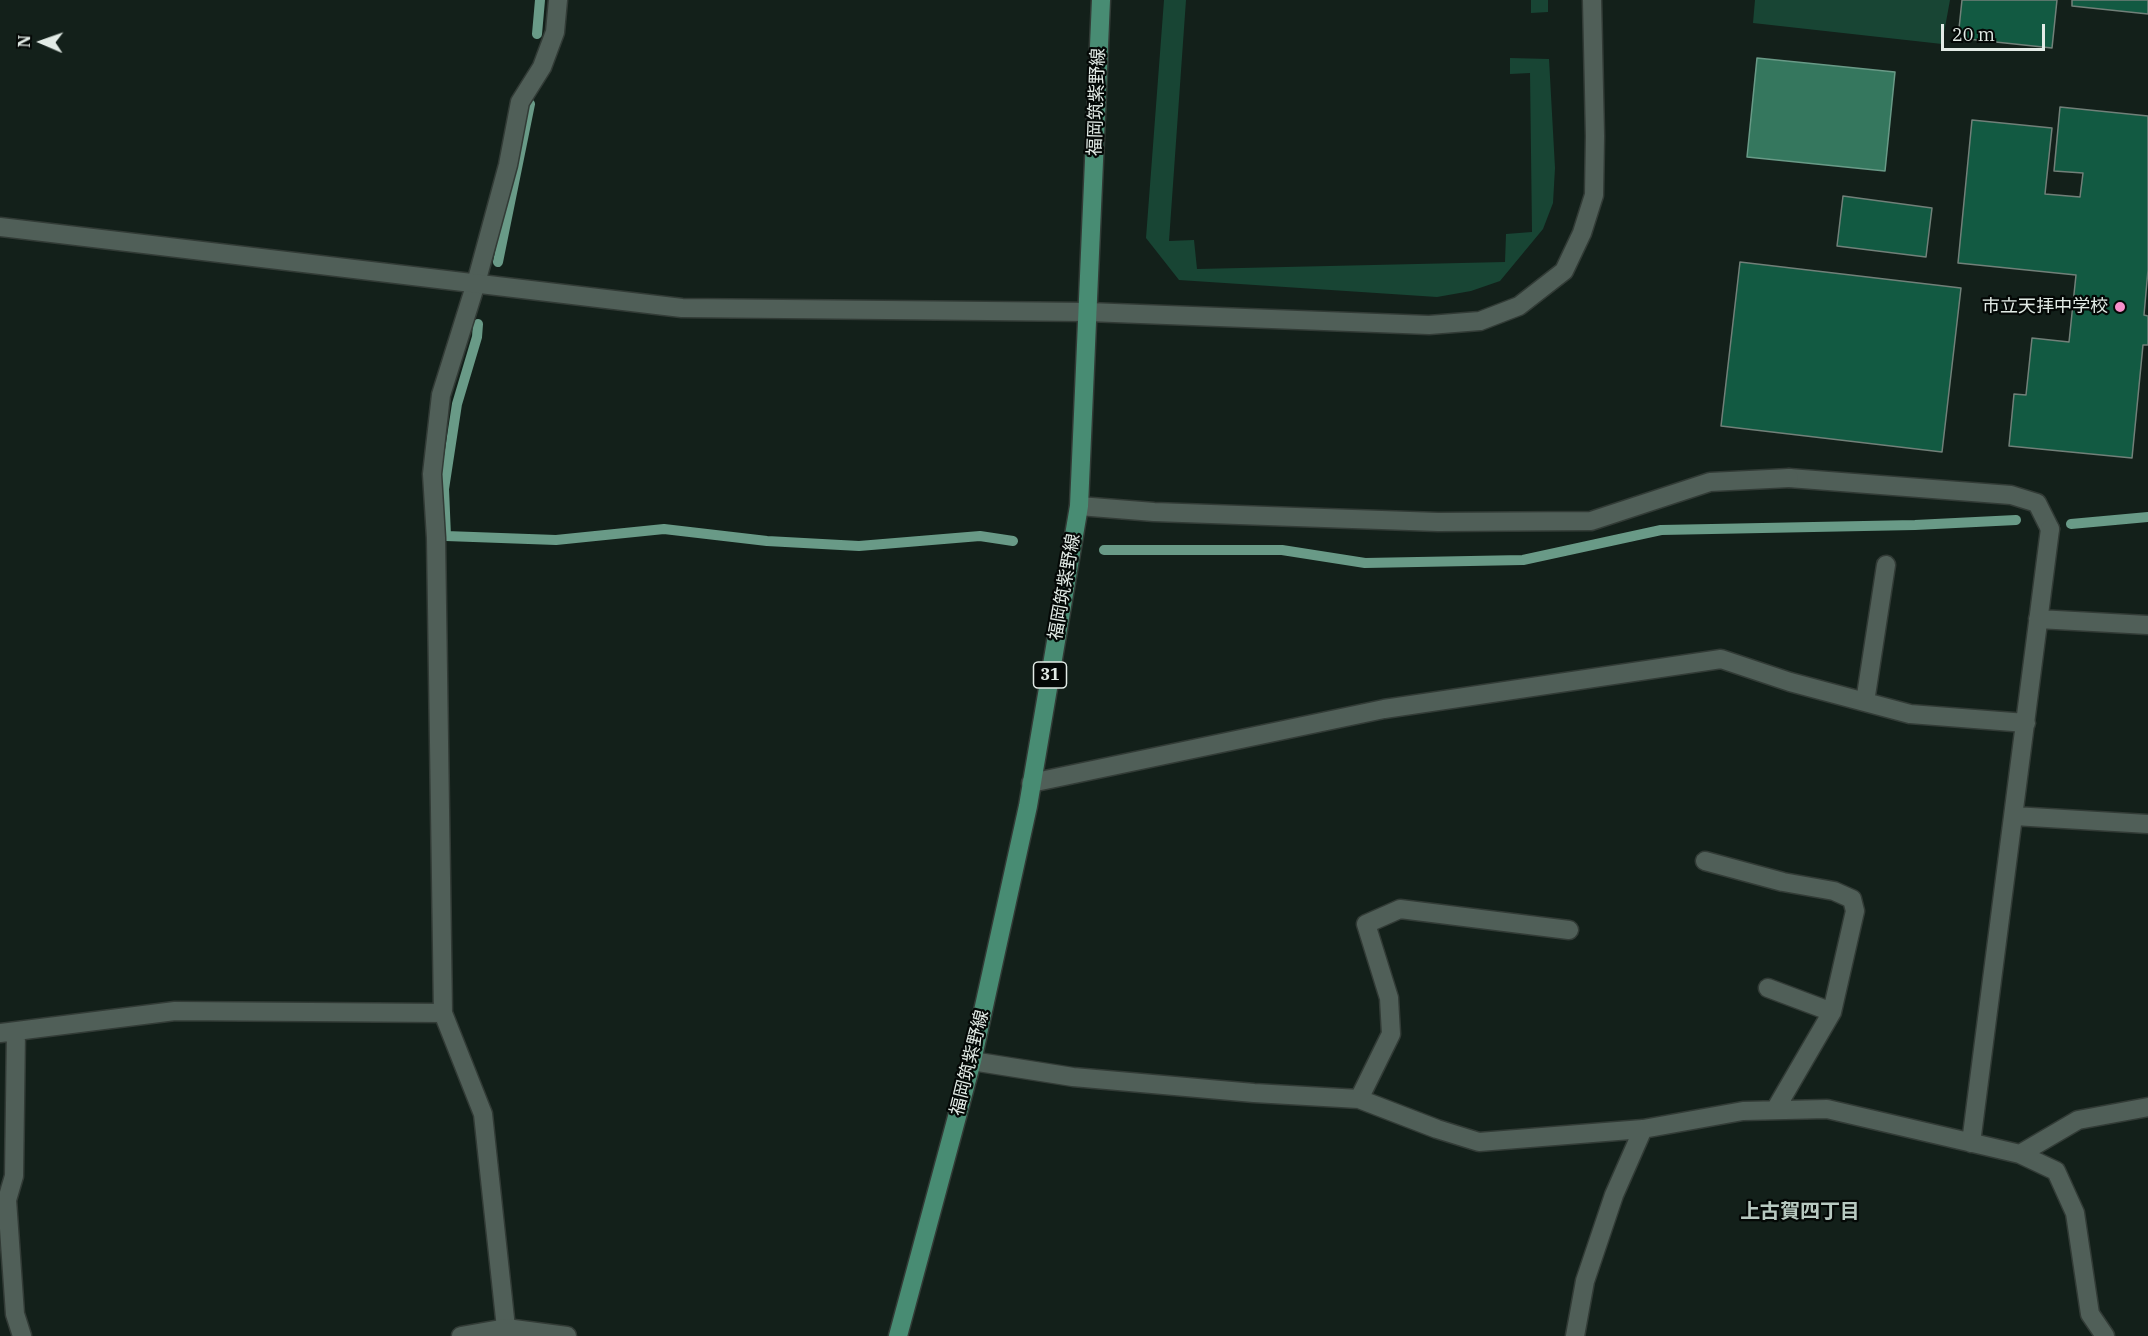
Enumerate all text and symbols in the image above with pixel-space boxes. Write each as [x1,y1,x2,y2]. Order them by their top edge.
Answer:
north arrow [12,12,72,72]
scale bar [1944,12,2048,50]
text: 20 m [1952,23,1995,46]
text: N [14,35,34,48]
street label: 福岡筑紫野線 [1084,48,1110,156]
place label: 市立天拝中学校 [1982,296,2108,318]
marker: 市立天拝中学校 [2113,300,2127,314]
street label: 福岡筑紫野線 [1045,532,1085,642]
road number: 31 [1034,662,1066,688]
street label: 福岡筑紫野線 [946,1008,994,1118]
district label: 上古賀四丁目 [1740,1200,1860,1224]

